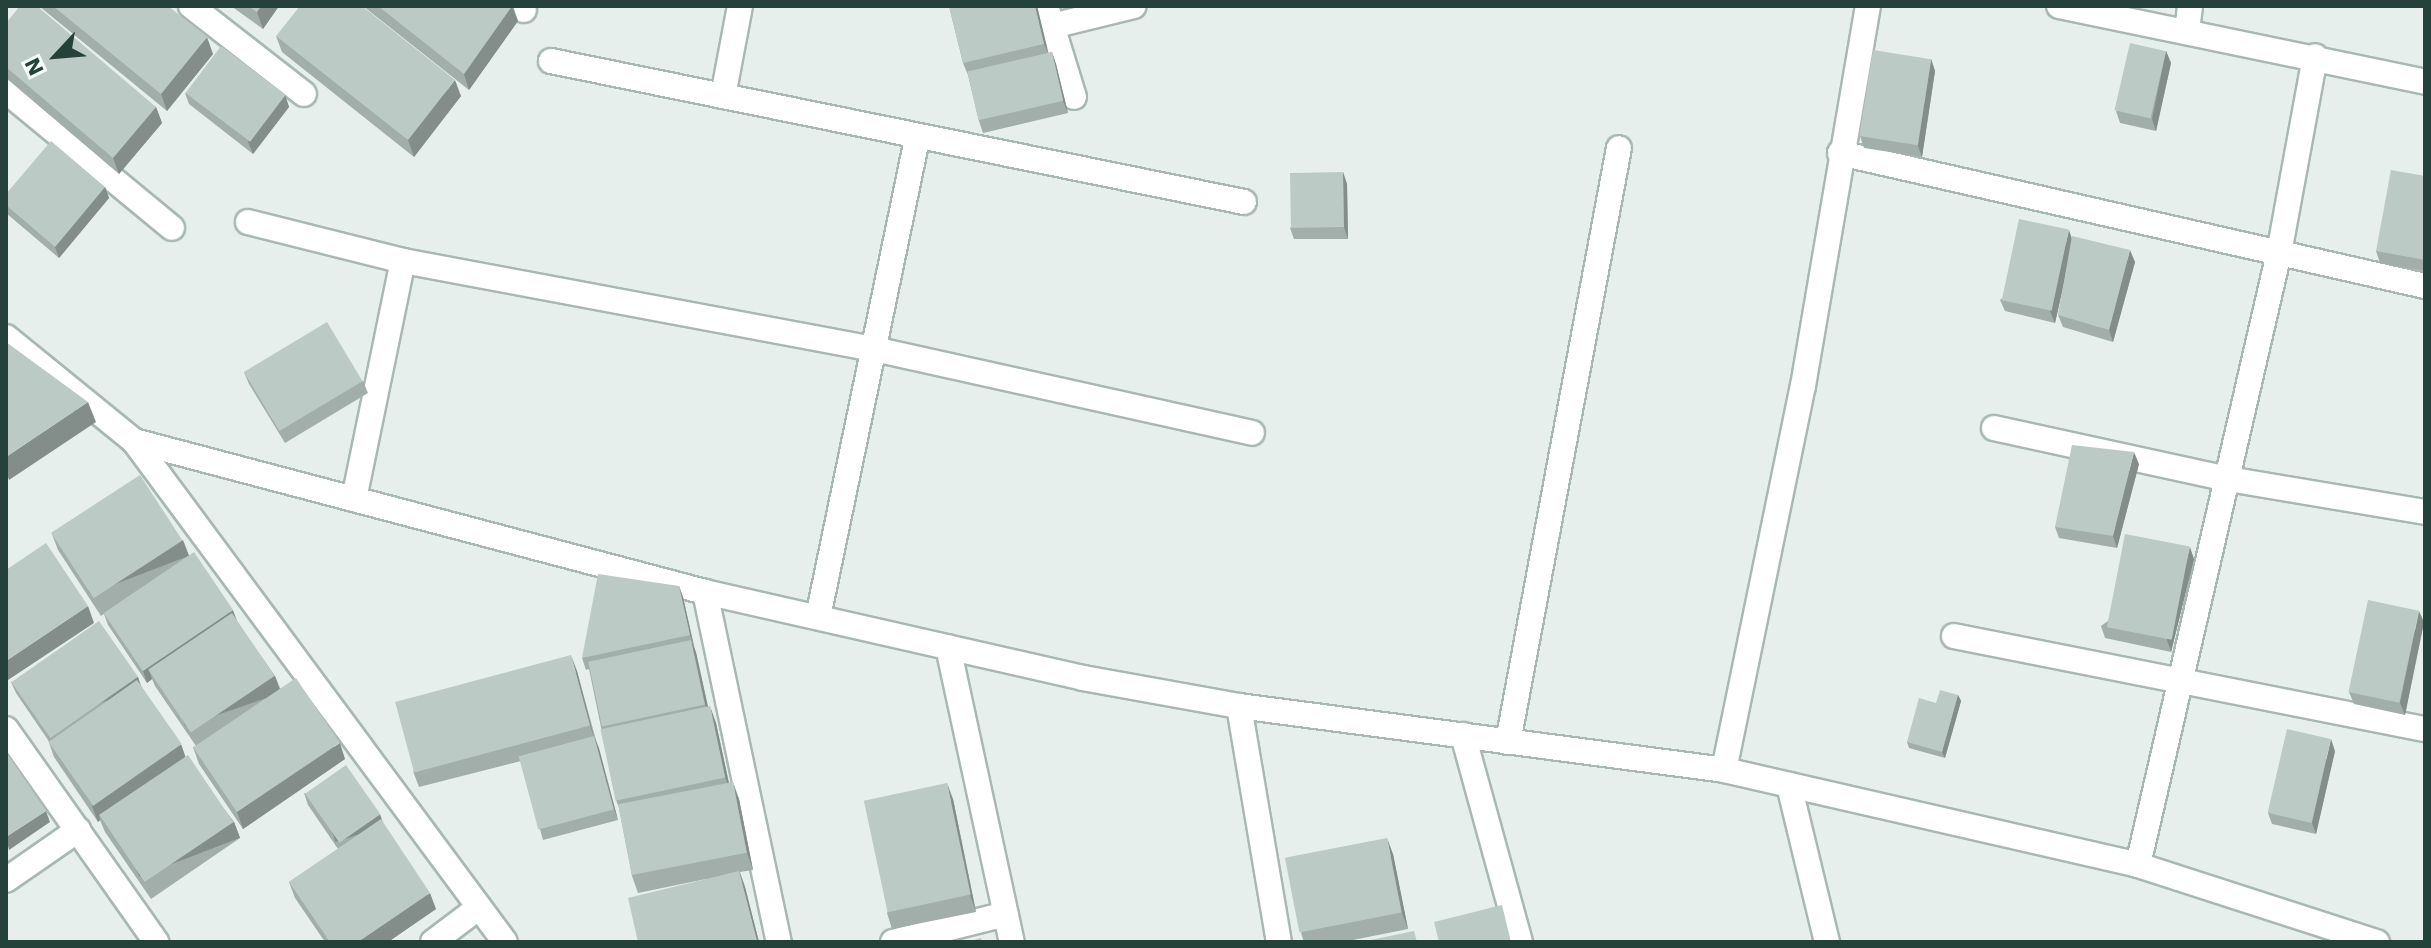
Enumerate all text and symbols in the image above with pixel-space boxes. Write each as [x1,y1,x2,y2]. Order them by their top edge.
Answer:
north arrow [16,16,96,96]
text: N [19,54,49,80]

